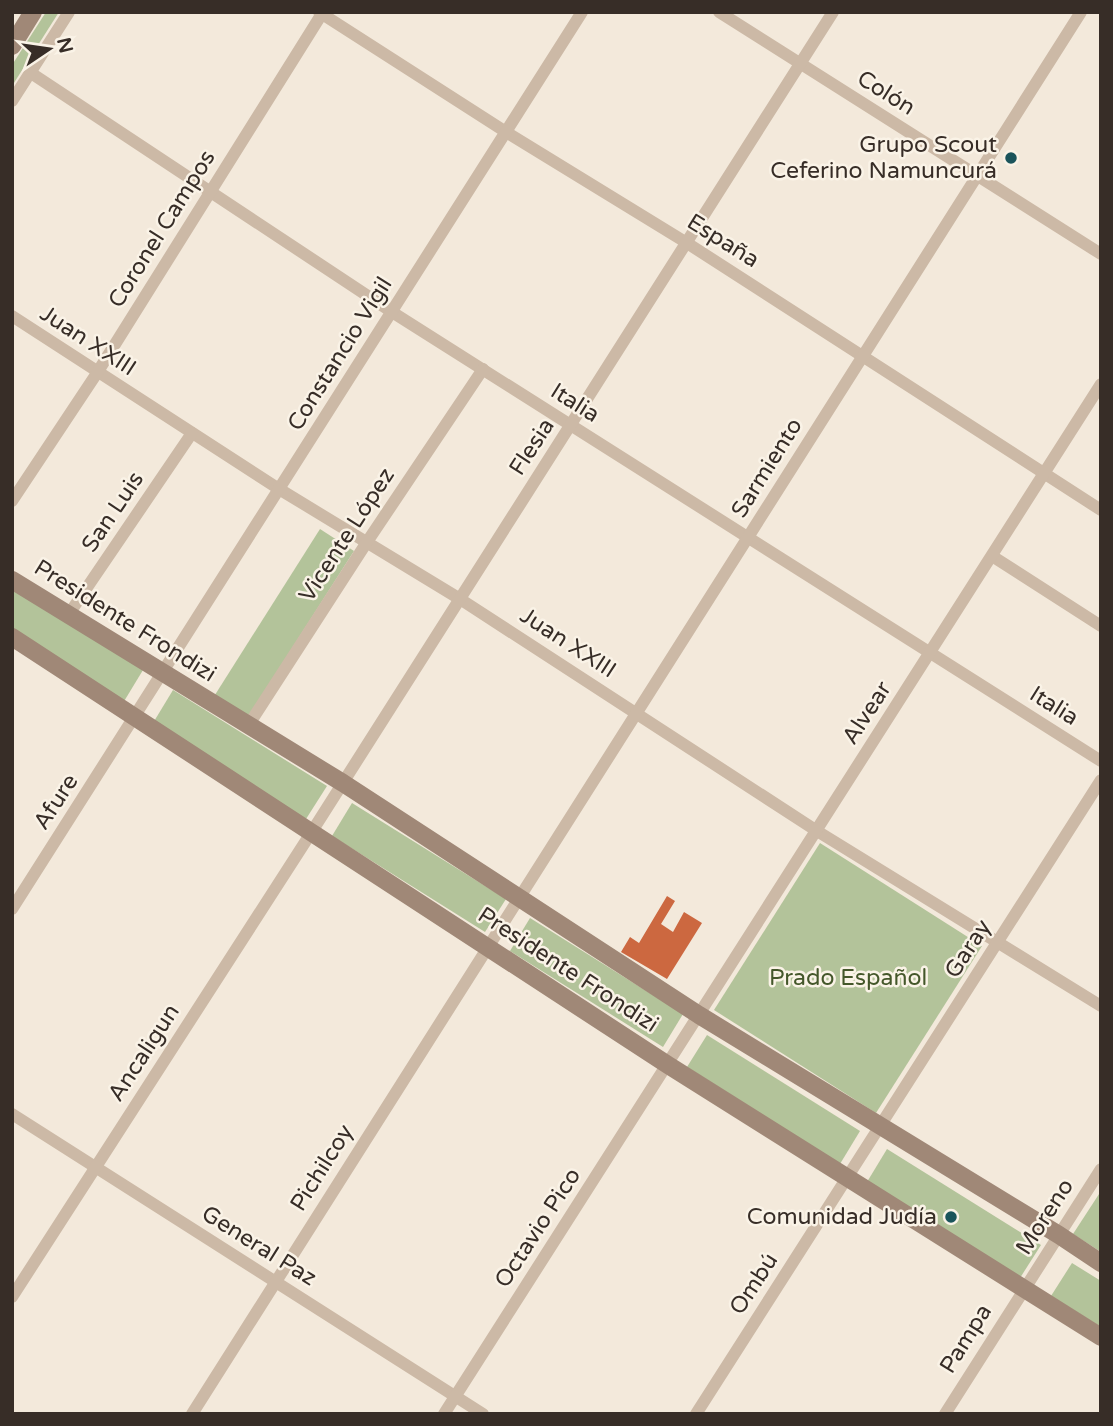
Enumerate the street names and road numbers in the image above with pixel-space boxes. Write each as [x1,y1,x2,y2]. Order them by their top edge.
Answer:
street label: Colón [852,64,920,122]
street label: Coronel Campos [102,145,222,313]
street label: España [682,208,764,274]
street label: Constancio Vigil [282,272,398,436]
street label: Juan XXIII [35,300,141,382]
street label: Italia [545,377,605,429]
street label: Flesia [503,413,561,481]
street label: Sarmiento [725,413,809,523]
street label: Vicente López [293,463,401,607]
street label: San Luis [76,466,150,558]
street label: Presidente Frondizi [29,554,221,688]
street label: Juan XXIII [515,602,621,684]
street label: Alvear [836,676,898,750]
street label: Italia [1024,680,1084,732]
street label: Afure [28,769,84,835]
street label: Presidente Frondizi [472,901,664,1039]
street label: Garay [939,914,997,984]
street label: Ancaligun [102,999,186,1107]
street label: Pichilcoy [284,1119,360,1217]
street label: Octavio Pico [489,1163,587,1293]
street label: Moreno [1010,1174,1080,1260]
street label: General Paz [196,1200,322,1292]
street label: Ombú [724,1248,784,1320]
street label: Pampa [934,1299,998,1379]

